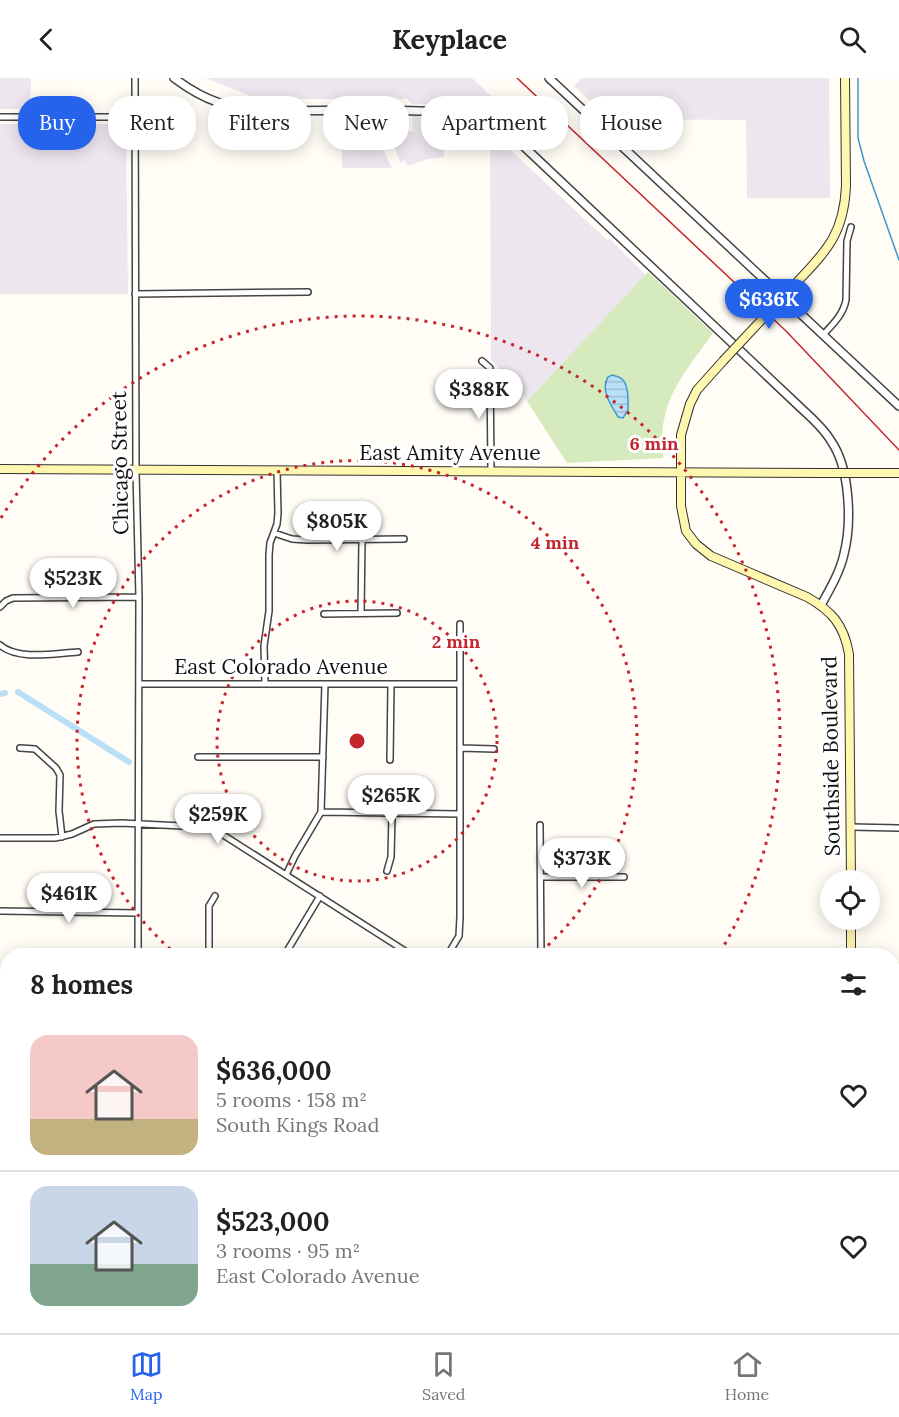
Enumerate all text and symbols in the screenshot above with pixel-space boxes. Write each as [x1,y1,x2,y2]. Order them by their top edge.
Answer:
text: Keyplace [392,22,507,56]
icon: back [30,23,63,56]
icon: search [836,23,869,56]
chip: Buy [18,96,96,150]
chip: Rent [108,96,196,150]
chip: Filters [208,96,311,150]
chip: New [323,96,409,150]
chip: Apartment [421,96,568,150]
chip: House [580,96,683,150]
pin: $636K [727,279,811,330]
text: $636K [739,286,799,311]
pin: $388K [437,369,521,420]
text: $388K [449,376,509,401]
street label: Chicago Street [105,390,134,535]
text: 6 min [629,432,679,455]
street label: East Amity Avenue [359,439,541,466]
pin: $805K [295,501,379,552]
text: $805K [307,508,367,533]
text: 4 min [531,531,580,554]
pin: $523K [31,558,115,609]
text: $523K [44,565,102,590]
text: 2 min [432,630,481,653]
street label: East Colorado Avenue [174,653,388,680]
street label: Southside Boulevard [815,656,846,856]
centre of rings [347,731,367,751]
pin: $265K [349,775,433,826]
text: $265K [362,782,420,807]
pin: $259K [176,794,260,845]
text: $259K [189,801,247,826]
pin: $373K [540,838,624,889]
text: $373K [553,845,611,870]
map controls [820,870,880,930]
button: locate [820,870,880,930]
pin: $461K [27,873,111,924]
text: $461K [41,880,97,905]
text: 8 homes [30,968,133,1001]
icon: filters [837,968,870,1001]
text: $636,000 [216,1054,331,1087]
icon: home [78,1059,150,1131]
icon: heart [837,1079,870,1112]
text: 5 rooms · 158 m² [216,1087,367,1112]
text: South Kings Road [216,1112,379,1137]
text: $523,000 [216,1205,329,1238]
icon: home [78,1210,150,1282]
icon: heart [837,1230,870,1263]
text: 3 rooms · 95 m² [216,1238,360,1263]
text: East Colorado Avenue [216,1263,419,1288]
tab: Map [130,1348,163,1404]
tab: Saved [422,1348,465,1404]
tab: Home [725,1348,769,1404]

